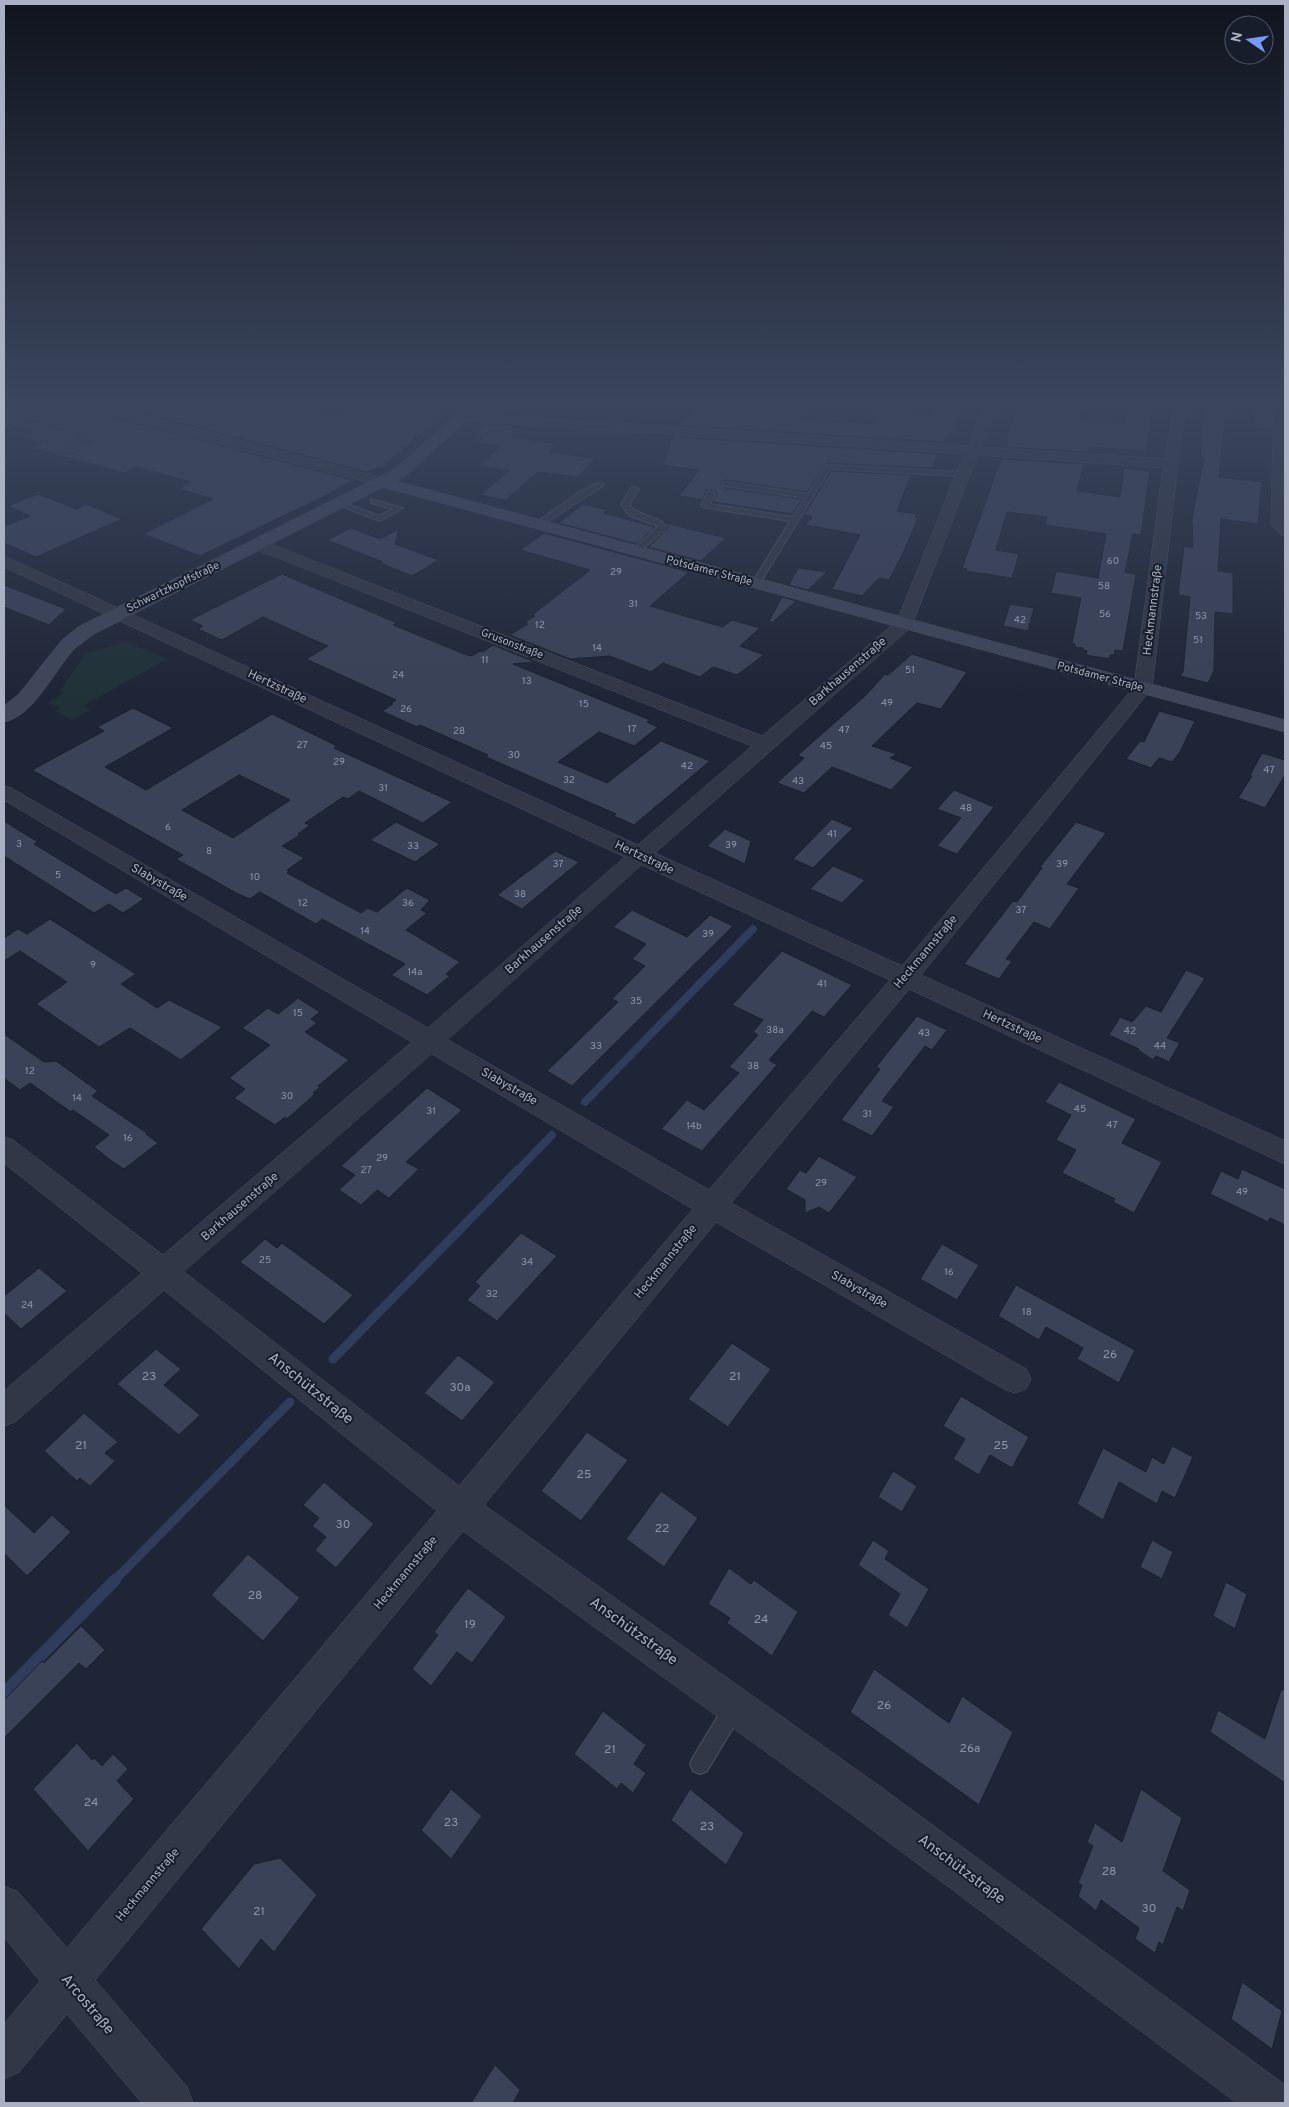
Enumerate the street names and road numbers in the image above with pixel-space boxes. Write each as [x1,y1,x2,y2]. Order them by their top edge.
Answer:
street label: Potsdamer Straße [664,553,754,589]
street label: Schwartzkopffstraße [124,558,222,616]
street label: Heckmannstraße [1139,564,1167,656]
street label: Grusonstraße [479,626,545,662]
street label: Barkhausenstraße [806,634,890,710]
street label: Potsdamer Straße [1055,659,1145,695]
street label: Hertzstraße [245,666,309,708]
street label: Hertzstraße [612,837,676,879]
street label: Slabystraße [128,860,190,906]
street label: Barkhausenstraße [502,902,586,978]
street label: Heckmannstraße [891,912,961,992]
street label: Hertzstraße [980,1006,1044,1048]
street label: Slabystraße [478,1064,540,1110]
street label: Barkhausenstraße [198,1169,282,1245]
street label: Heckmannstraße [631,1221,701,1303]
street label: Slabystraße [828,1267,890,1313]
street label: Anschützstraße [263,1349,357,1429]
street label: Heckmannstraße [371,1533,441,1613]
street label: Anschützstraße [585,1594,681,1670]
street label: Anschützstraße [914,1831,1008,1909]
street label: Heckmannstraße [113,1845,183,1925]
street label: Arcostraße [56,1971,118,2039]

